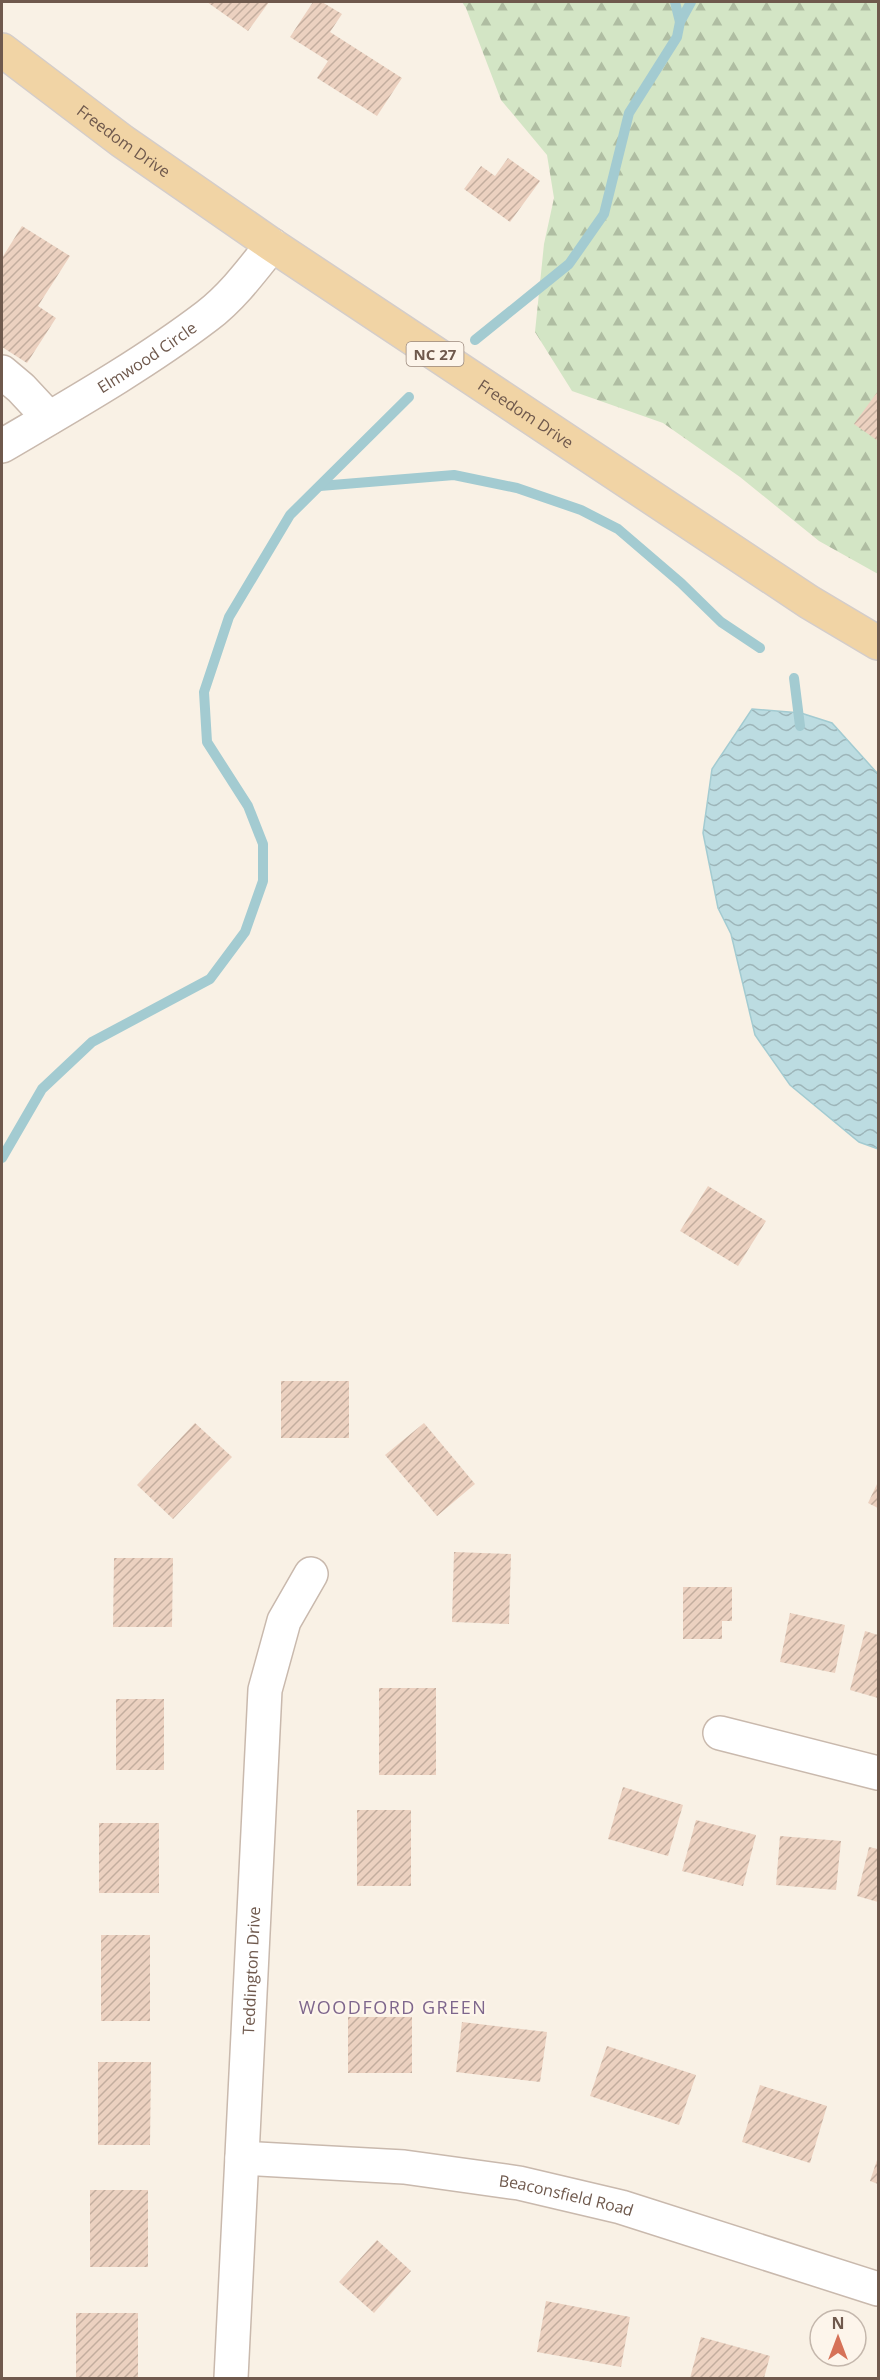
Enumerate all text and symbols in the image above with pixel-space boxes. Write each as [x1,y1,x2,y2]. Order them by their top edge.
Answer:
street label: Freedom Drive [72,100,175,182]
street label: Elmwood Circle [93,316,201,398]
road number: NC 27 [406,342,464,366]
street label: Freedom Drive [474,374,578,454]
street label: Teddington Drive [237,1906,265,2035]
district label: WOODFORD GREEN [299,1995,487,2019]
street label: Beaconsfield Road [498,2169,636,2221]
north arrow [808,2308,868,2368]
text: N [831,2312,845,2334]

